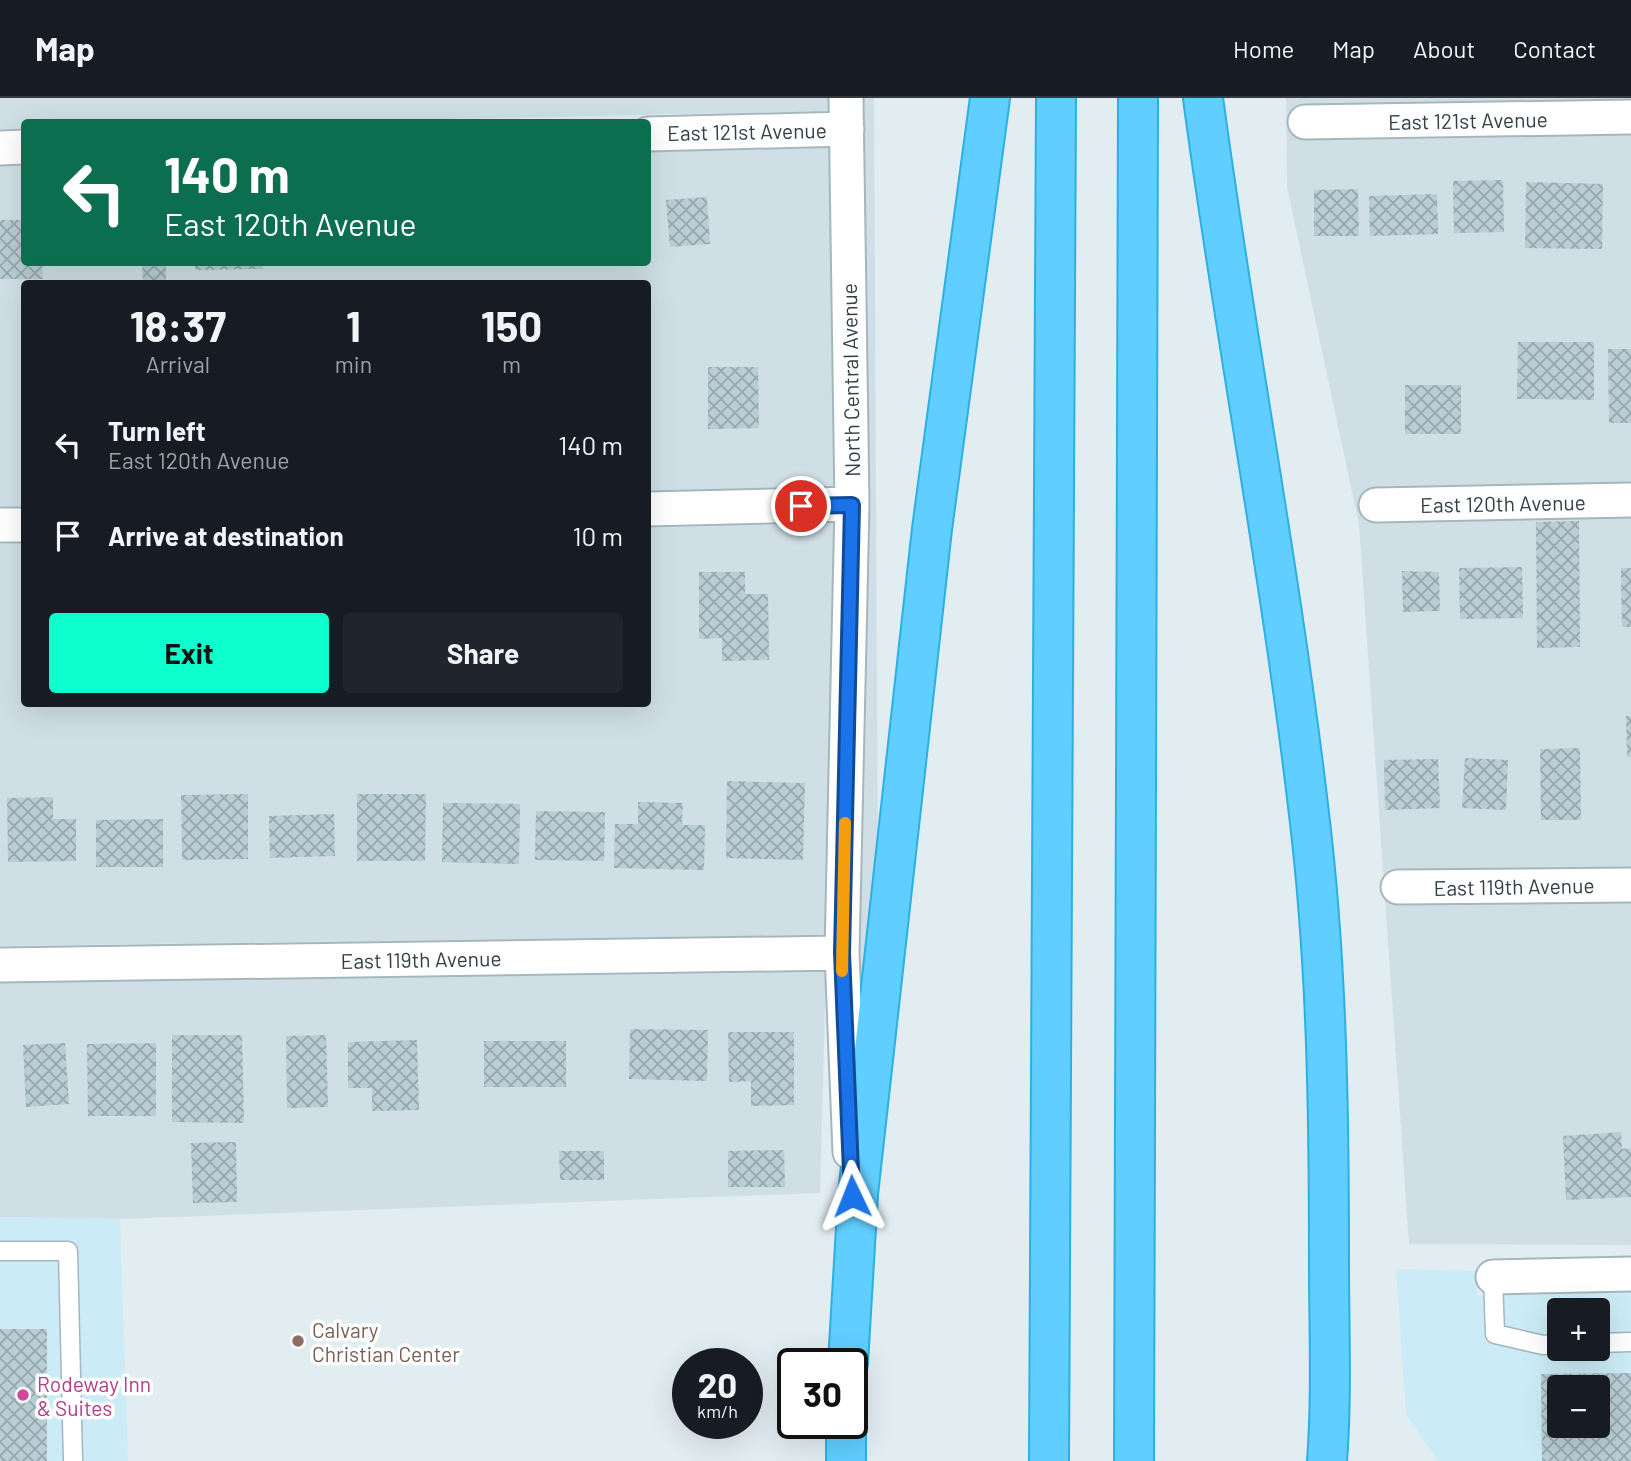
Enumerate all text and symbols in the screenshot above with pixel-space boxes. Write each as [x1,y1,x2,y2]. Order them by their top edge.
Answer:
text: Map [35,28,95,68]
text: Home [1233,34,1294,63]
text: Map [1332,34,1375,63]
text: About [1413,34,1475,63]
text: Contact [1513,34,1596,63]
street label: East 121st Avenue [1388,106,1548,134]
street label: East 121st Avenue [667,117,827,145]
text: 140 m [164,144,290,203]
icon: left [49,147,140,238]
text: East 120th Avenue [164,204,417,242]
street label: North Central Avenue [836,283,864,477]
text: 18:37 [130,300,226,350]
text: 1 [346,300,361,350]
text: 150 [481,300,542,350]
text: Arrival [146,350,210,378]
text: min [335,350,372,378]
text: m [502,350,521,378]
text: Turn left [108,415,206,446]
icon: left [49,426,87,464]
text: 140 m [558,429,623,460]
text: East 120th Avenue [108,446,290,474]
pin [771,476,831,536]
icon: arrive [782,487,820,525]
street label: East 120th Avenue [1420,489,1586,517]
icon: arrive [49,517,87,555]
text: Arrive at destination [108,520,344,551]
text: 10 m [573,520,623,551]
button: Exit [49,613,329,693]
button: Share [343,613,623,693]
street label: East 119th Avenue [1433,872,1595,900]
street label: East 119th Avenue [340,945,502,973]
position arrow [815,1159,889,1233]
map controls [1547,1298,1610,1438]
button: + [1547,1298,1610,1361]
place label: Calvary Christian Center [312,1317,460,1366]
marker: Calvary Christian Center [290,1333,306,1349]
speed limit sign: 30 [777,1348,868,1439]
text: 20 [698,1363,737,1405]
place label: Rodeway Inn & Suites [37,1371,151,1420]
button: − [1547,1375,1610,1438]
marker: Rodeway Inn & Suites [15,1387,31,1403]
text: km/h [697,1400,738,1422]

